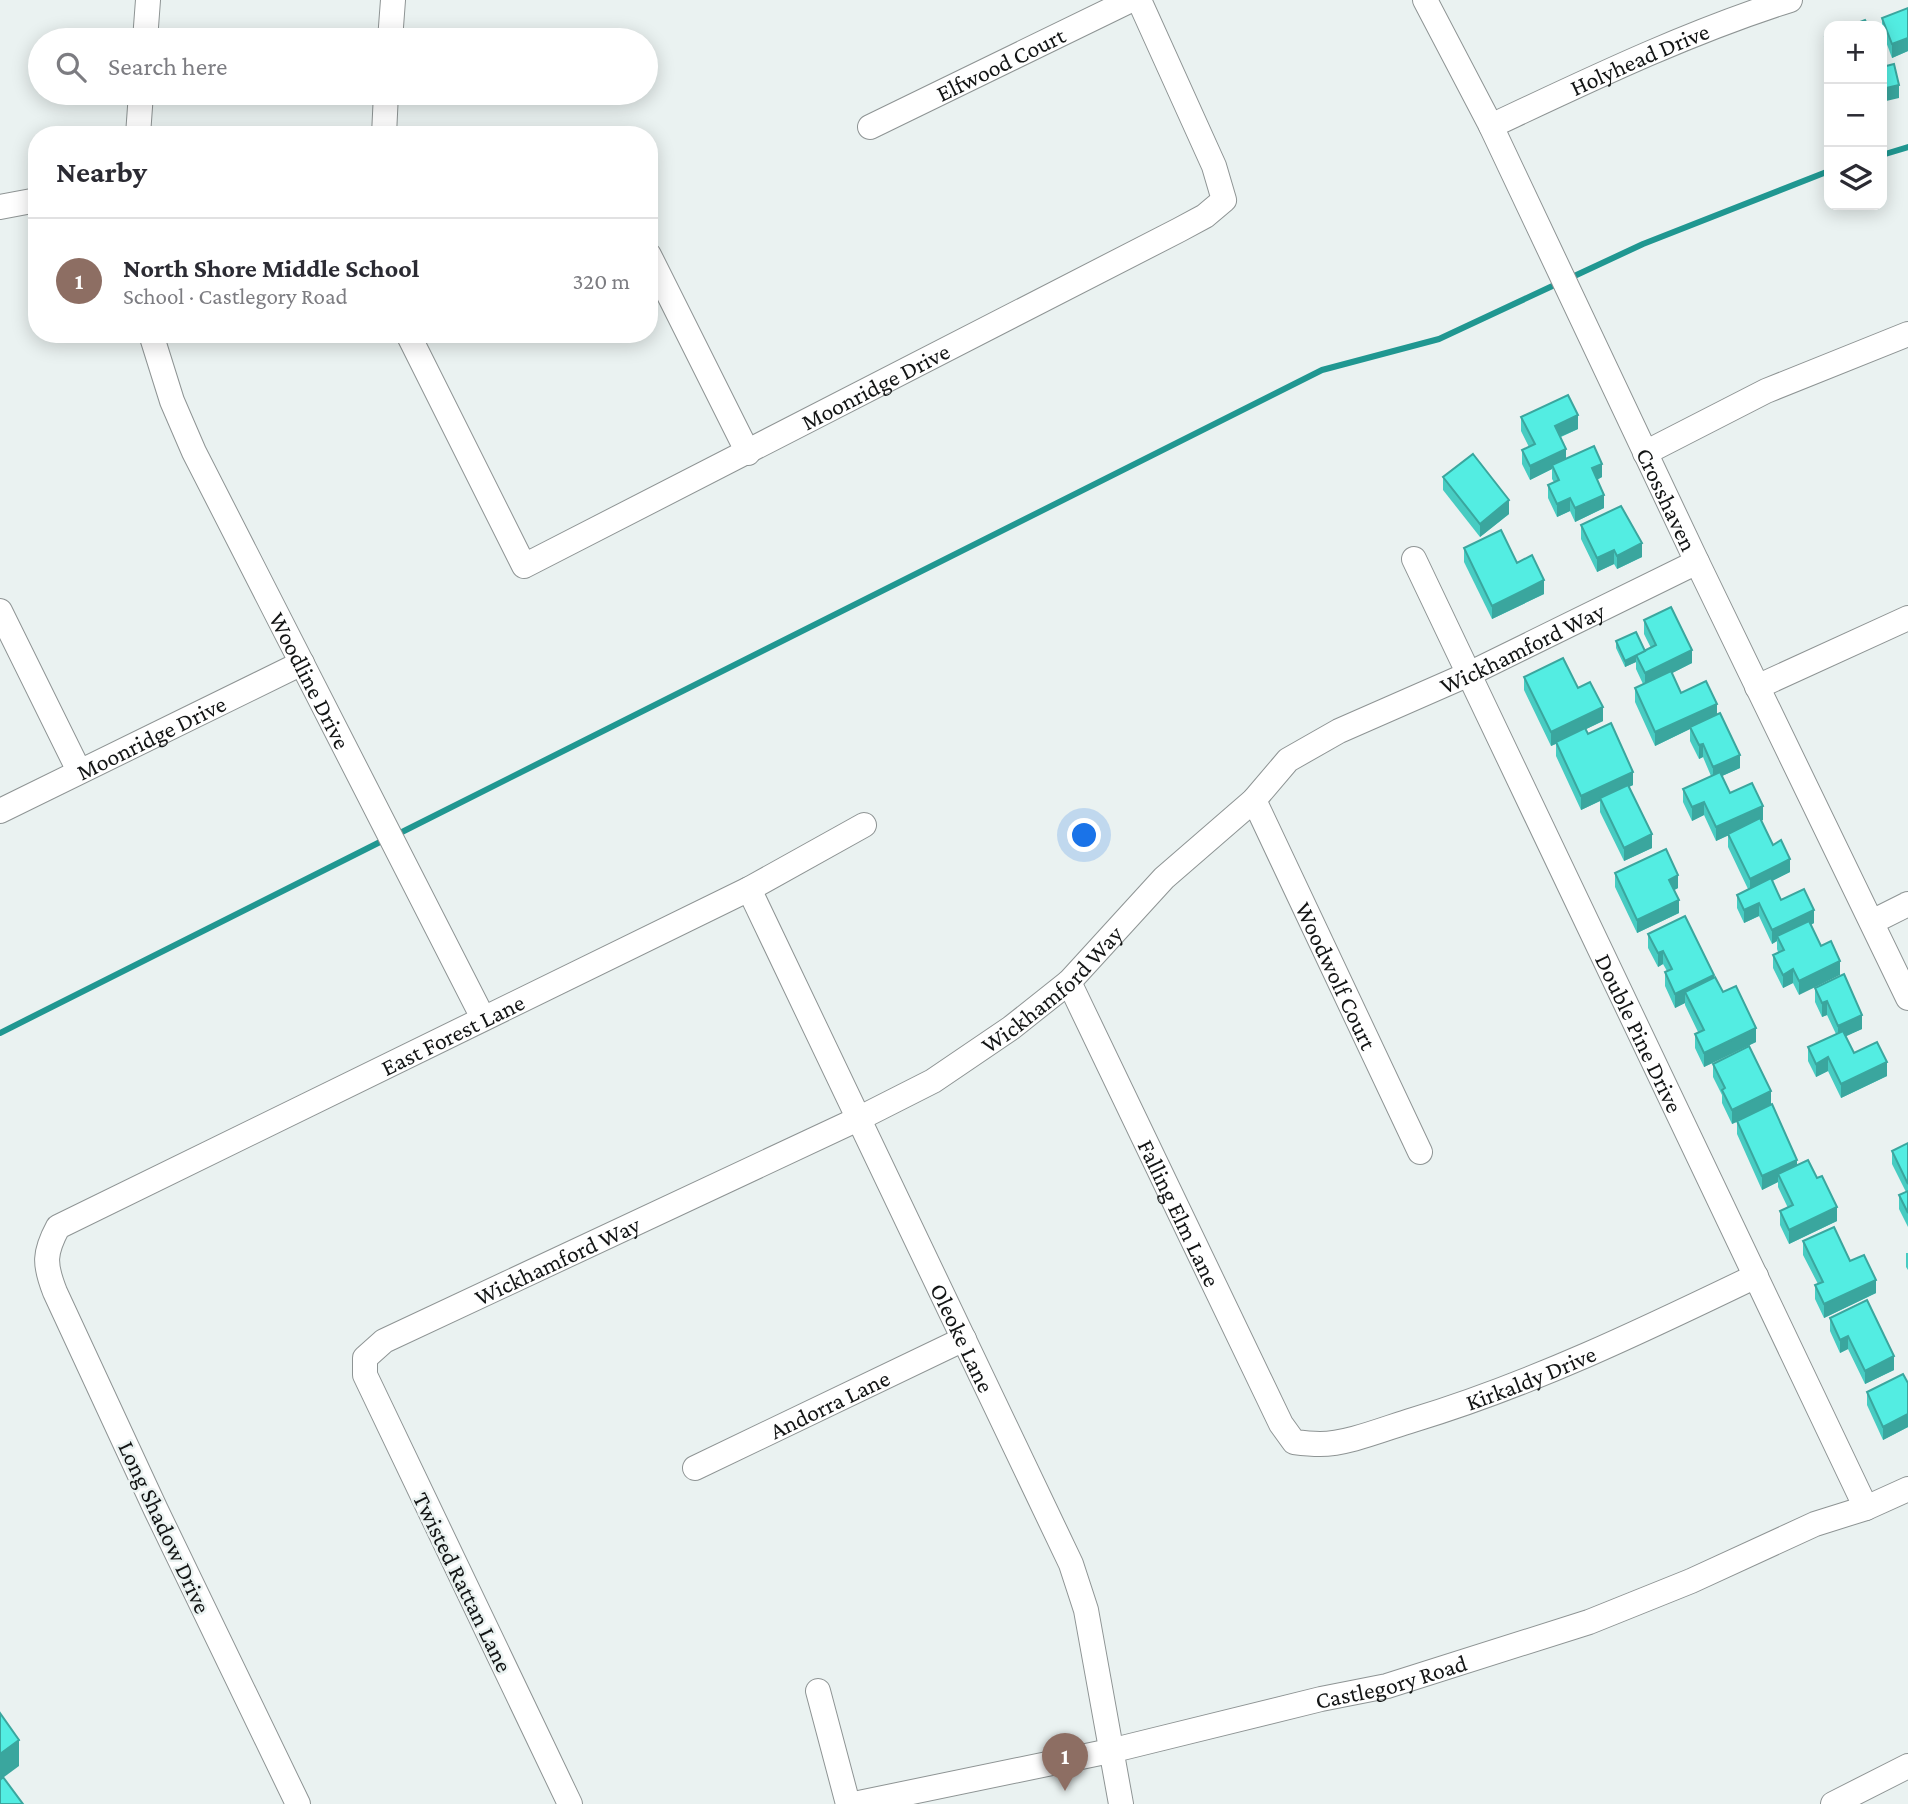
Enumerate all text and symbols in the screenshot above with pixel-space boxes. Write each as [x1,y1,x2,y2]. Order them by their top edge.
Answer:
street label: Holyhead Drive [1566,17,1713,101]
street label: Elfwood Court [932,20,1070,106]
map controls [1824,21,1887,210]
button: + [1824,21,1887,84]
search box [28,28,658,105]
icon: search [52,48,90,86]
text: Search here [108,52,227,81]
button: − [1824,84,1887,147]
button: layers [1824,147,1887,210]
text: Nearby [56,155,147,188]
text: North Shore Middle School [123,254,419,283]
text: 1 [75,268,83,294]
text: 320 m [572,268,630,294]
text: School · Castlegory Road [123,283,348,309]
street label: Moonridge Drive [797,337,954,435]
street label: Crosshaven [1631,443,1703,555]
street label: Wickhamford Way [1436,596,1609,699]
street label: Woodline Drive [264,607,357,753]
street label: Moonridge Drive [72,689,230,785]
your location [1067,818,1101,852]
street label: Woodwolf Court [1290,897,1384,1054]
street label: Wickhamford Way [976,919,1128,1058]
street label: Double Pine Drive [1590,949,1689,1117]
street label: East Forest Lane [376,988,528,1081]
street label: Falling Elm Lane [1133,1135,1226,1291]
street label: Wickhamford Way [470,1209,645,1310]
street label: Oleoke Lane [925,1279,1001,1397]
street label: Kirkaldy Drive [1462,1339,1600,1415]
street label: Andorra Lane [765,1363,894,1444]
street label: Long Shadow Drive [113,1437,217,1617]
street label: Twisted Rattan Lane [408,1488,518,1676]
street label: Castlegory Road [1313,1648,1470,1713]
pin: 1 [1042,1733,1088,1791]

